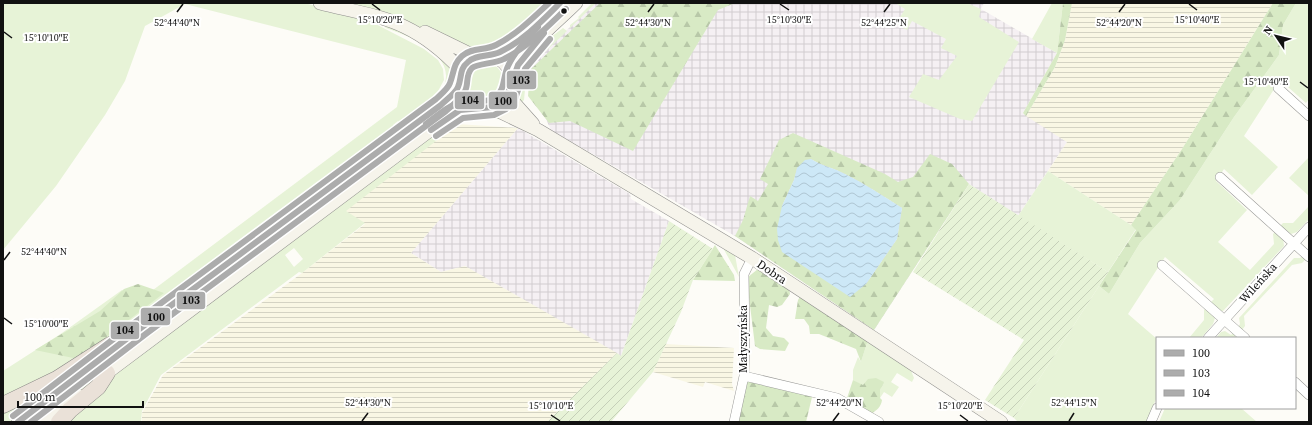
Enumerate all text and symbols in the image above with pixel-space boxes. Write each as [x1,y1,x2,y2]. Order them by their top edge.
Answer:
unlabelled marker [559,6,569,16]
text: 15°10'20"E [358,13,402,26]
text: 15°10'30"E [767,13,811,26]
text: 15°10'40"E [1175,13,1219,26]
text: 52°44'40"N [154,16,200,29]
text: 52°44'30"N [625,16,671,29]
text: 52°44'25"N [861,16,907,29]
text: 52°44'20"N [1096,16,1142,29]
north arrow [1256,16,1296,56]
text: N [1260,23,1277,38]
text: 15°10'10"E [24,31,68,44]
line badge: 103 [506,70,537,90]
text: 103 [512,73,530,88]
text: 15°10'40"E [1244,75,1288,88]
line badge: 104 [454,91,485,110]
line badge: 100 [488,91,518,110]
text: 104 [461,93,479,108]
text: 100 [494,94,512,109]
text: 52°44'40"N [21,245,67,258]
street label: Dobra [754,256,791,288]
street label: Wileńska [1235,259,1281,307]
line badge: 103 [176,291,206,310]
text: 103 [182,293,200,308]
street label: Małyszyńska [735,304,751,373]
line badge: 100 [140,307,171,326]
text: 100 [147,310,165,325]
text: 15°10'00"E [24,317,68,330]
line badge: 104 [110,321,140,340]
text: 104 [116,323,134,338]
legend [1156,337,1296,409]
text: 100 [1192,345,1210,361]
text: 103 [1192,365,1210,381]
scale bar [18,383,143,409]
text: 104 [1192,385,1210,401]
text: 100 m [24,389,56,405]
text: 52°44'30"N [345,396,391,409]
text: 52°44'20"N [816,396,862,409]
text: 52°44'15"N [1051,396,1097,409]
text: 15°10'10"E [529,399,573,412]
text: 15°10'20"E [938,399,982,412]

